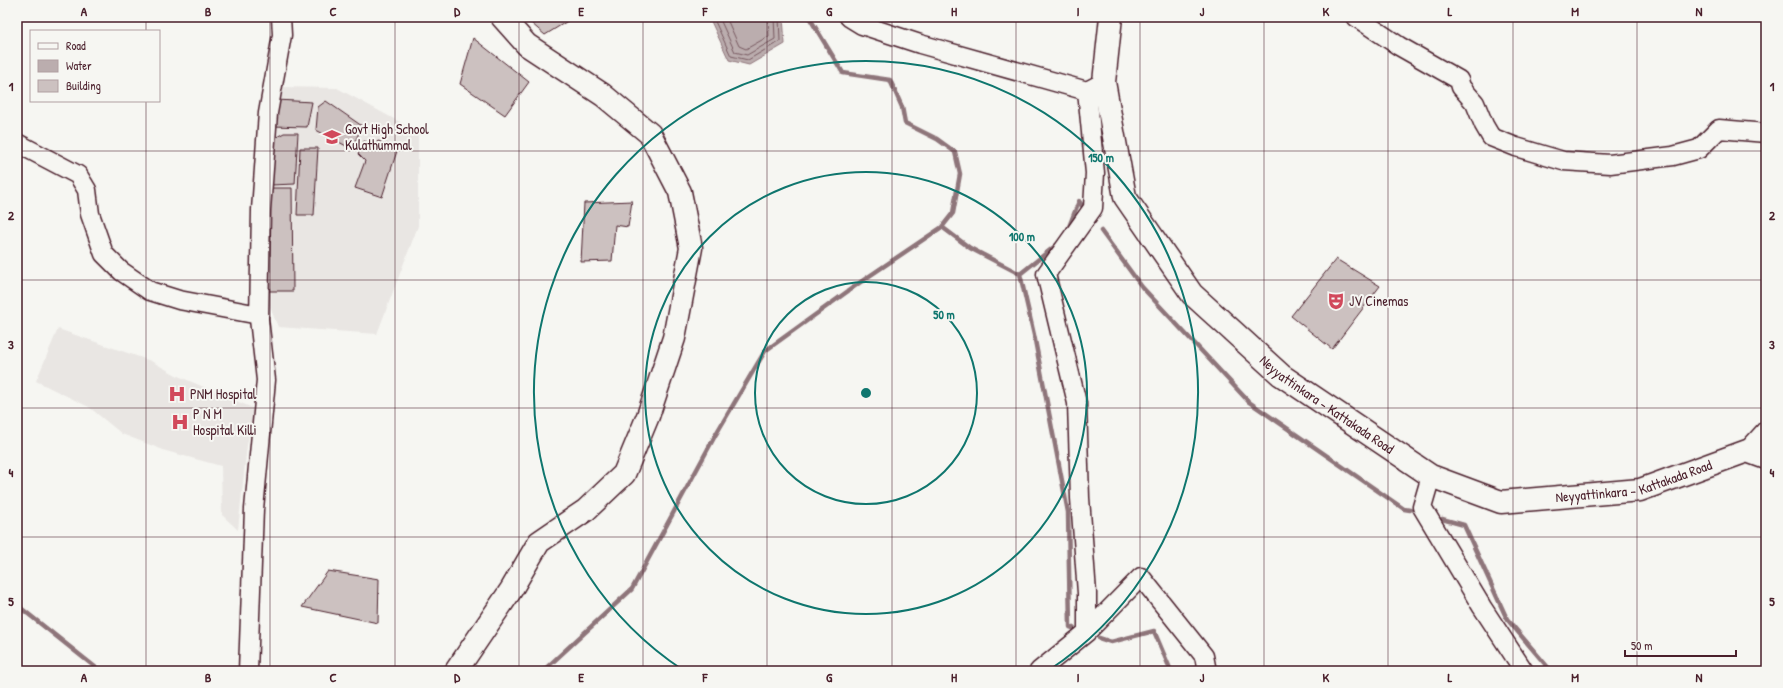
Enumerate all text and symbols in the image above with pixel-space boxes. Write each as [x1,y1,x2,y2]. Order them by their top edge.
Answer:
text: A [81,2,88,20]
text: B [205,2,212,20]
text: C [329,2,337,20]
text: D [454,2,461,20]
text: E [578,2,584,20]
text: F [702,2,709,20]
text: G [826,2,833,20]
text: H [951,2,957,20]
text: I [1076,2,1080,20]
text: J [1200,2,1205,20]
text: K [1323,2,1330,20]
text: L [1448,2,1453,20]
text: M [1571,2,1579,20]
text: N [1696,2,1703,20]
legend [30,30,160,102]
text: Road [66,37,86,54]
text: Water [66,57,92,74]
text: 1 [9,77,14,95]
text: Building [66,77,101,94]
text: 1 [1770,77,1775,95]
place label: Govt High School Kulathummal [345,119,429,154]
school or university icon: Govt High School Kulathummal [322,127,342,147]
text: 150 m [1088,149,1114,166]
text: 2 [8,206,15,224]
text: 2 [1769,206,1776,224]
text: 100 m [1009,228,1035,245]
theatre icon: JV Cinemas [1326,291,1346,311]
place label: JV Cinemas [1349,291,1408,310]
text: 50 m [933,306,955,323]
text: 3 [8,335,14,353]
text: 3 [1769,335,1775,353]
street label: Neyyattinkara - Kattakada Road [1256,350,1399,458]
hospital icon: PNM Hospital [167,384,187,404]
place label: PNM Hospital [190,384,257,404]
centre of rings [859,386,873,400]
place label: P N M Hospital Killi [193,404,257,440]
hospital icon: P N M Hospital Killi [170,412,190,432]
street label: Neyyattinkara - Kattakada Road [1555,455,1715,506]
text: 4 [9,463,14,481]
text: 4 [1770,463,1775,481]
text: 5 [8,592,14,610]
text: 5 [1769,592,1775,610]
scale bar [1625,632,1736,658]
text: 50 m [1631,637,1652,654]
text: A [81,668,88,686]
text: B [205,668,212,686]
text: C [329,668,337,686]
text: D [454,668,461,686]
text: E [578,668,584,686]
text: F [702,668,709,686]
text: G [826,668,833,686]
text: H [951,668,957,686]
text: I [1076,668,1080,686]
text: J [1200,668,1205,686]
text: K [1323,668,1330,686]
text: L [1448,668,1453,686]
text: M [1571,668,1579,686]
text: N [1696,668,1703,686]

